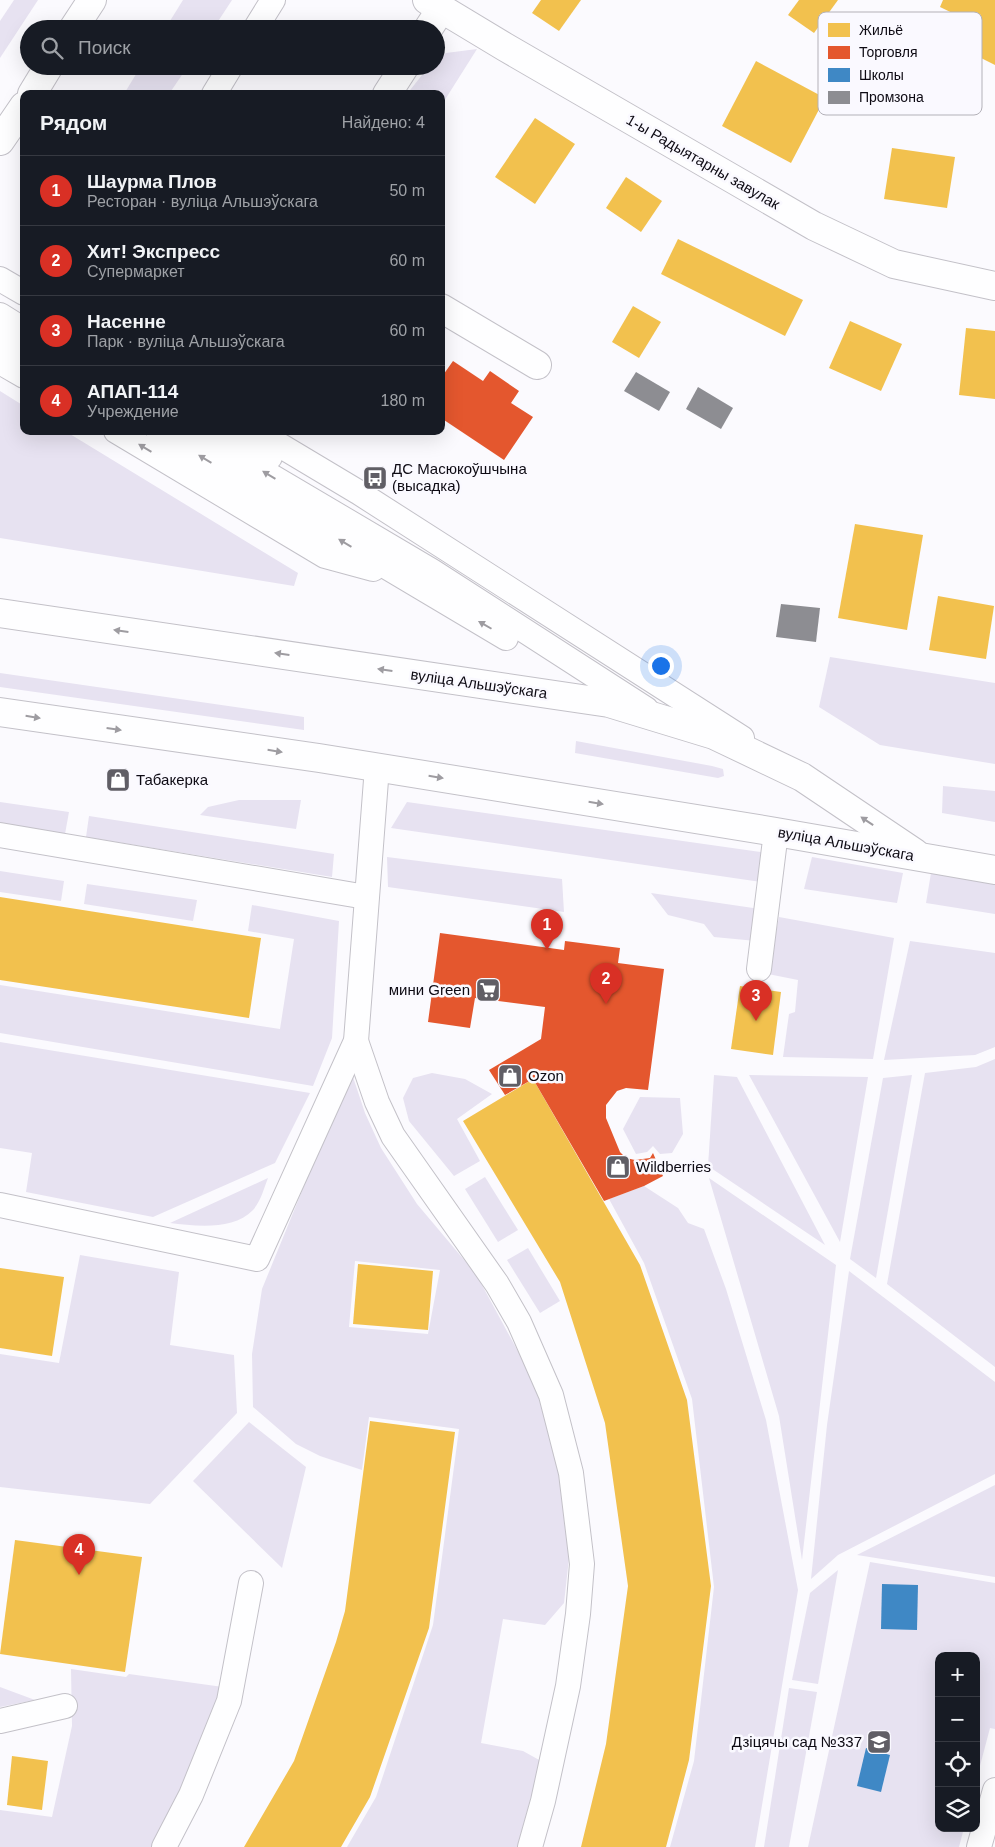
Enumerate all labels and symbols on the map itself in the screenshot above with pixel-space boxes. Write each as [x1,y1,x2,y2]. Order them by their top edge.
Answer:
legend [818,12,982,115]
text: Жильё [859,22,903,38]
text: Торговля [859,44,917,60]
text: Школы [859,67,904,83]
text: Промзона [859,89,924,105]
street label: 1-ы Радыятарны завулак [624,111,783,213]
one-way arrow [138,444,151,453]
one-way arrow [199,455,212,464]
place label: ДС Масюкоўшчына (высадка) [392,460,527,494]
bus stop icon: ДС Масюкоўшчына (высадка) [362,465,388,491]
one-way arrow [262,470,275,479]
one-way arrow [338,538,351,547]
one-way arrow [478,621,491,630]
one-way arrow [113,626,129,634]
one-way arrow [273,650,289,658]
your location [648,653,674,679]
street label: вуліца Альшэўскага [410,665,549,702]
one-way arrow [377,666,393,674]
one-way arrow [25,714,41,722]
one-way arrow [107,725,123,733]
one-way arrow [268,748,284,756]
shop icon: Табакерка [105,767,131,793]
place label: Табакерка [136,771,209,788]
one-way arrow [428,773,444,781]
one-way arrow [589,799,605,807]
one-way arrow [860,816,874,826]
street label: вуліца Альшэўскага [777,823,916,864]
pin: 1 [531,909,563,950]
pin: 2 [590,963,622,1004]
supermarket icon: мини Green [475,977,501,1003]
pin: 3 [740,980,772,1021]
place label: мини Green [389,981,470,998]
shop icon: Ozon [497,1063,523,1089]
place label: Ozon [528,1067,564,1084]
shop icon: Wildberries [605,1154,631,1180]
place label: Wildberries [636,1158,711,1175]
pin: 4 [63,1534,95,1575]
school or university icon: Дзіцячы сад №337 [866,1729,892,1755]
place label: Дзіцячы сад №337 [732,1733,862,1750]

